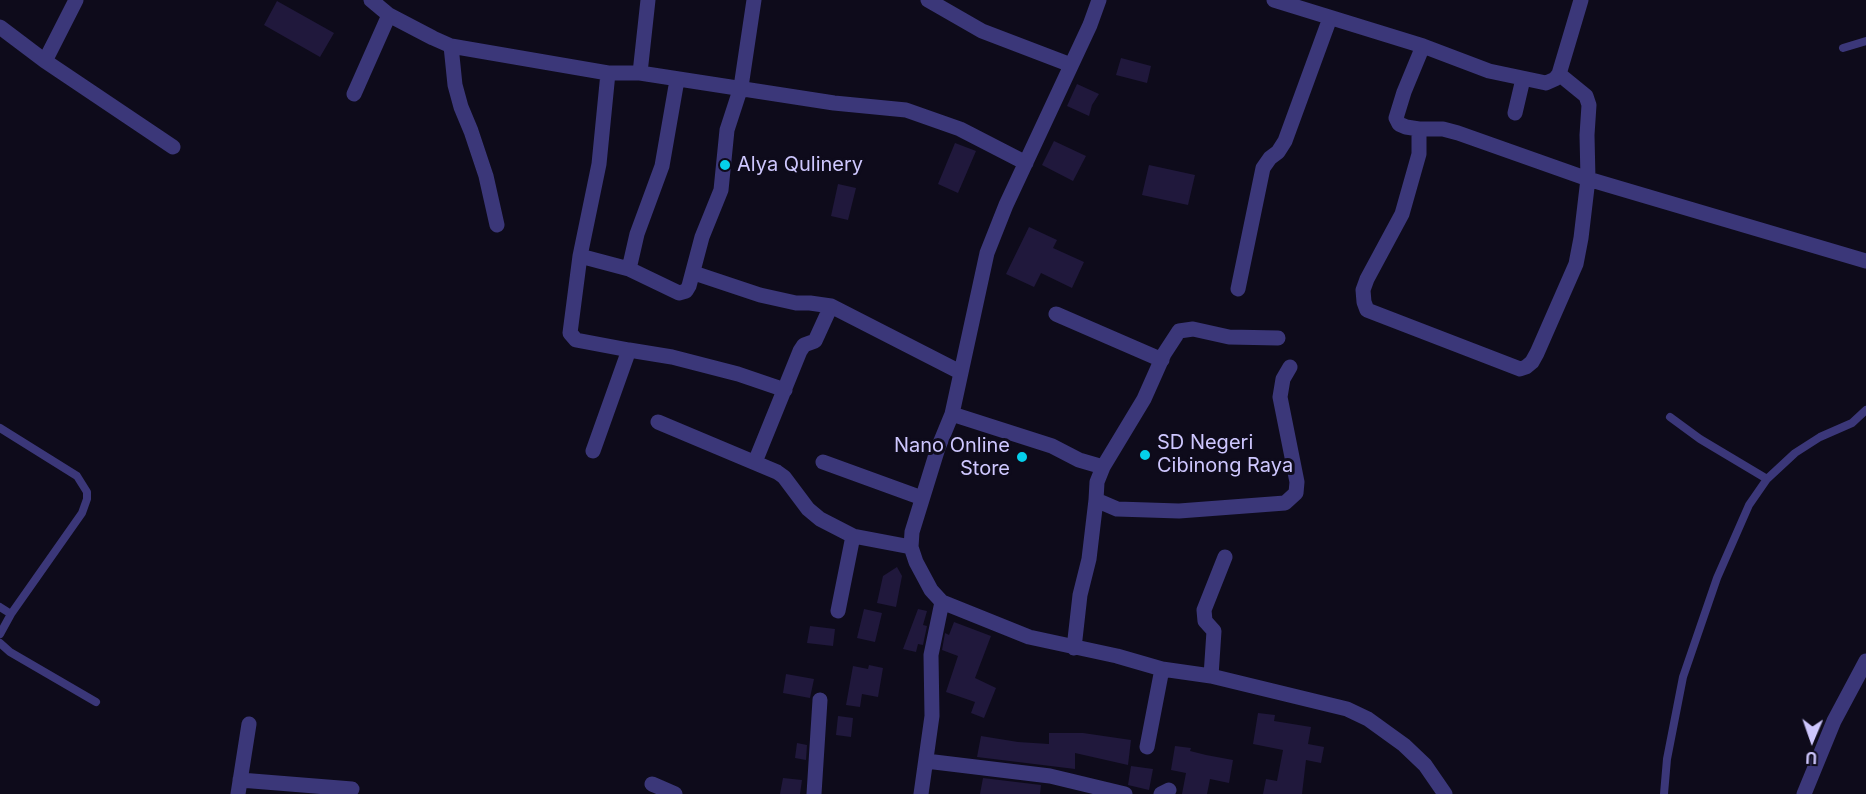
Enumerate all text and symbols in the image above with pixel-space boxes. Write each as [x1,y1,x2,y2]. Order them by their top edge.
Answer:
place label: Alya Qulinery [737,153,863,177]
marker: Alya Qulinery [718,158,732,172]
place label: SD Negeri Cibinong Raya [1157,431,1293,478]
place label: Nano Online Store [894,434,1010,481]
marker: SD Negeri Cibinong Raya [1138,448,1152,462]
marker: Nano Online Store [1015,450,1029,464]
north arrow [1782,710,1842,770]
text: U [1805,748,1818,768]

